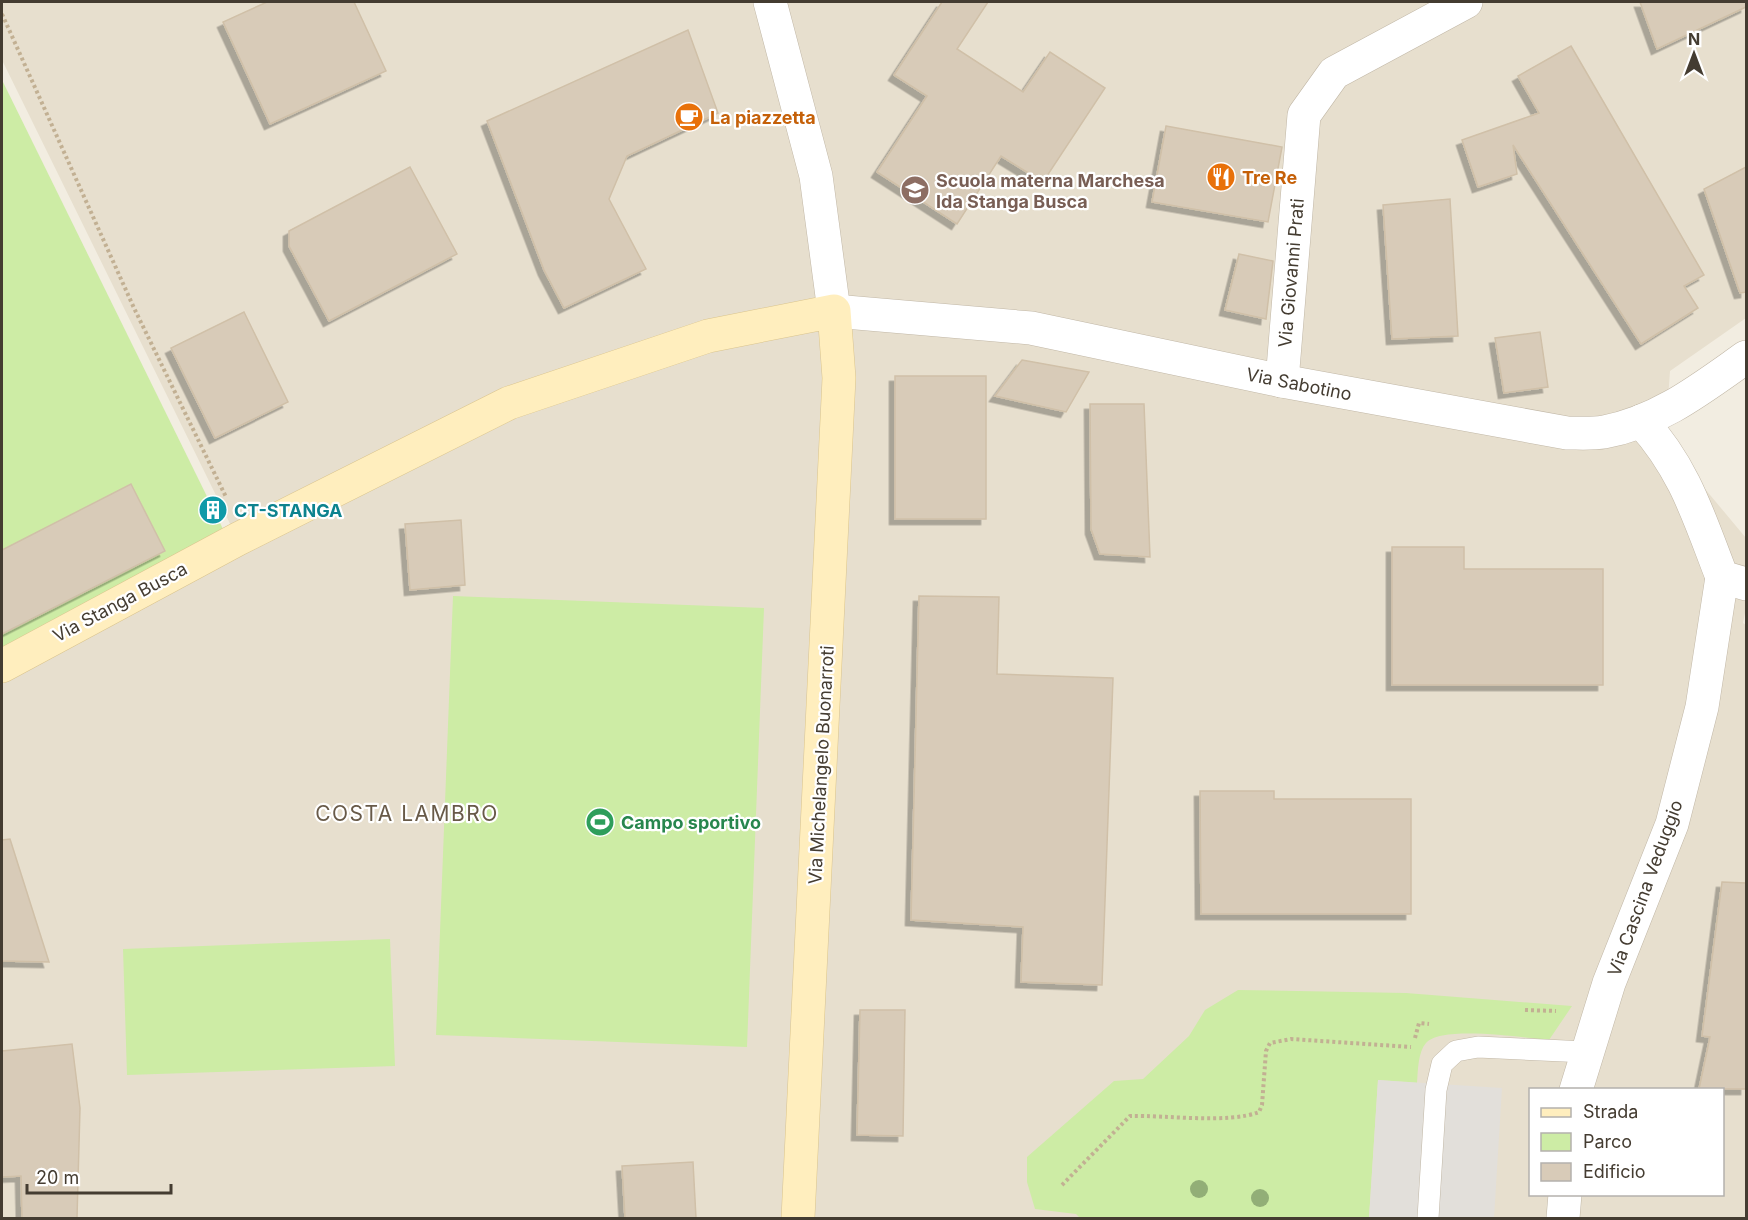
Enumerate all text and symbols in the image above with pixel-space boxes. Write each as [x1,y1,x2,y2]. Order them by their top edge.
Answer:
north arrow [1664,24,1724,84]
text: N [1688,29,1700,49]
cafe icon: La piazzetta [673,101,705,133]
place label: La piazzetta [710,107,816,128]
restaurant icon: Tre Re [1205,161,1237,193]
place label: Tre Re [1242,167,1297,188]
place label: Scuola materna Marchesa Ida Stanga Busca [936,170,1165,212]
school or university icon: Scuola materna Marchesa Ida Stanga Busca [899,174,931,206]
street label: Via Giovanni Prati [1274,198,1308,348]
street label: Via Sabotino [1244,363,1354,405]
building icon: CT-STANGA [197,494,229,526]
place label: CT-STANGA [234,500,343,521]
street label: Via Stanga Busca [49,558,191,646]
street label: Via Michelangelo Buonarroti [804,645,838,885]
street label: Via Cascina Veduggio [1603,797,1687,979]
district label: COSTA LAMBRO [315,801,499,826]
sports icon: Campo sportivo [584,806,616,838]
place label: Campo sportivo [621,812,761,833]
legend [1529,1088,1724,1196]
text: Strada [1583,1101,1638,1122]
text: Parco [1583,1131,1632,1152]
scale bar [27,1157,171,1195]
text: Edificio [1583,1161,1646,1182]
text: 20 m [36,1167,79,1188]

